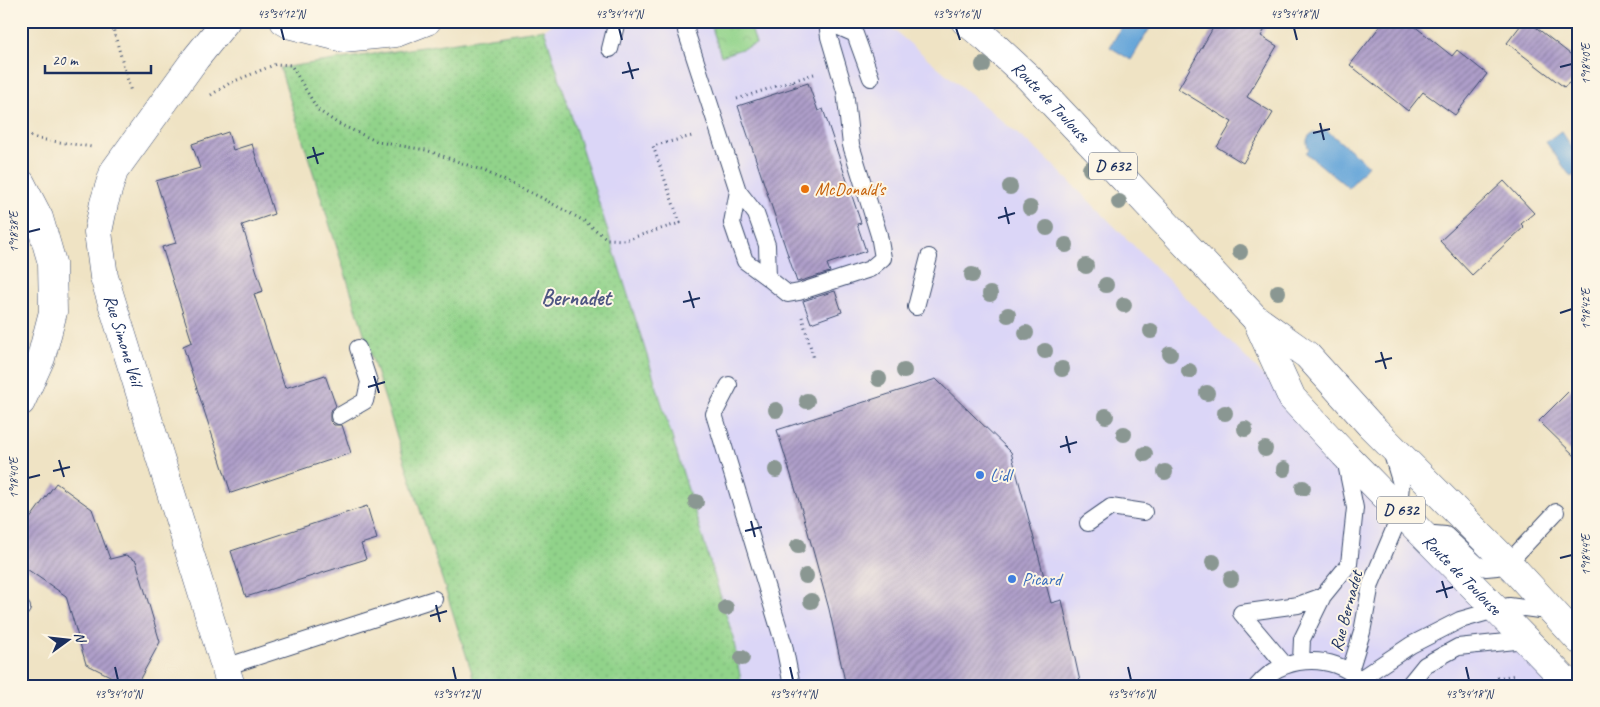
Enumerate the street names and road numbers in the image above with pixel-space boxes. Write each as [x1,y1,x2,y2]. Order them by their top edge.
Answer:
street label: Route de Toulouse [1007,56,1096,148]
road number: D 632 [1089,153,1137,180]
street label: Rue Simone Veil [99,292,149,391]
road number: D 632 [1377,496,1425,524]
street label: Route de Toulouse [1418,530,1507,620]
street label: Rue Bernadet [1325,566,1368,654]

